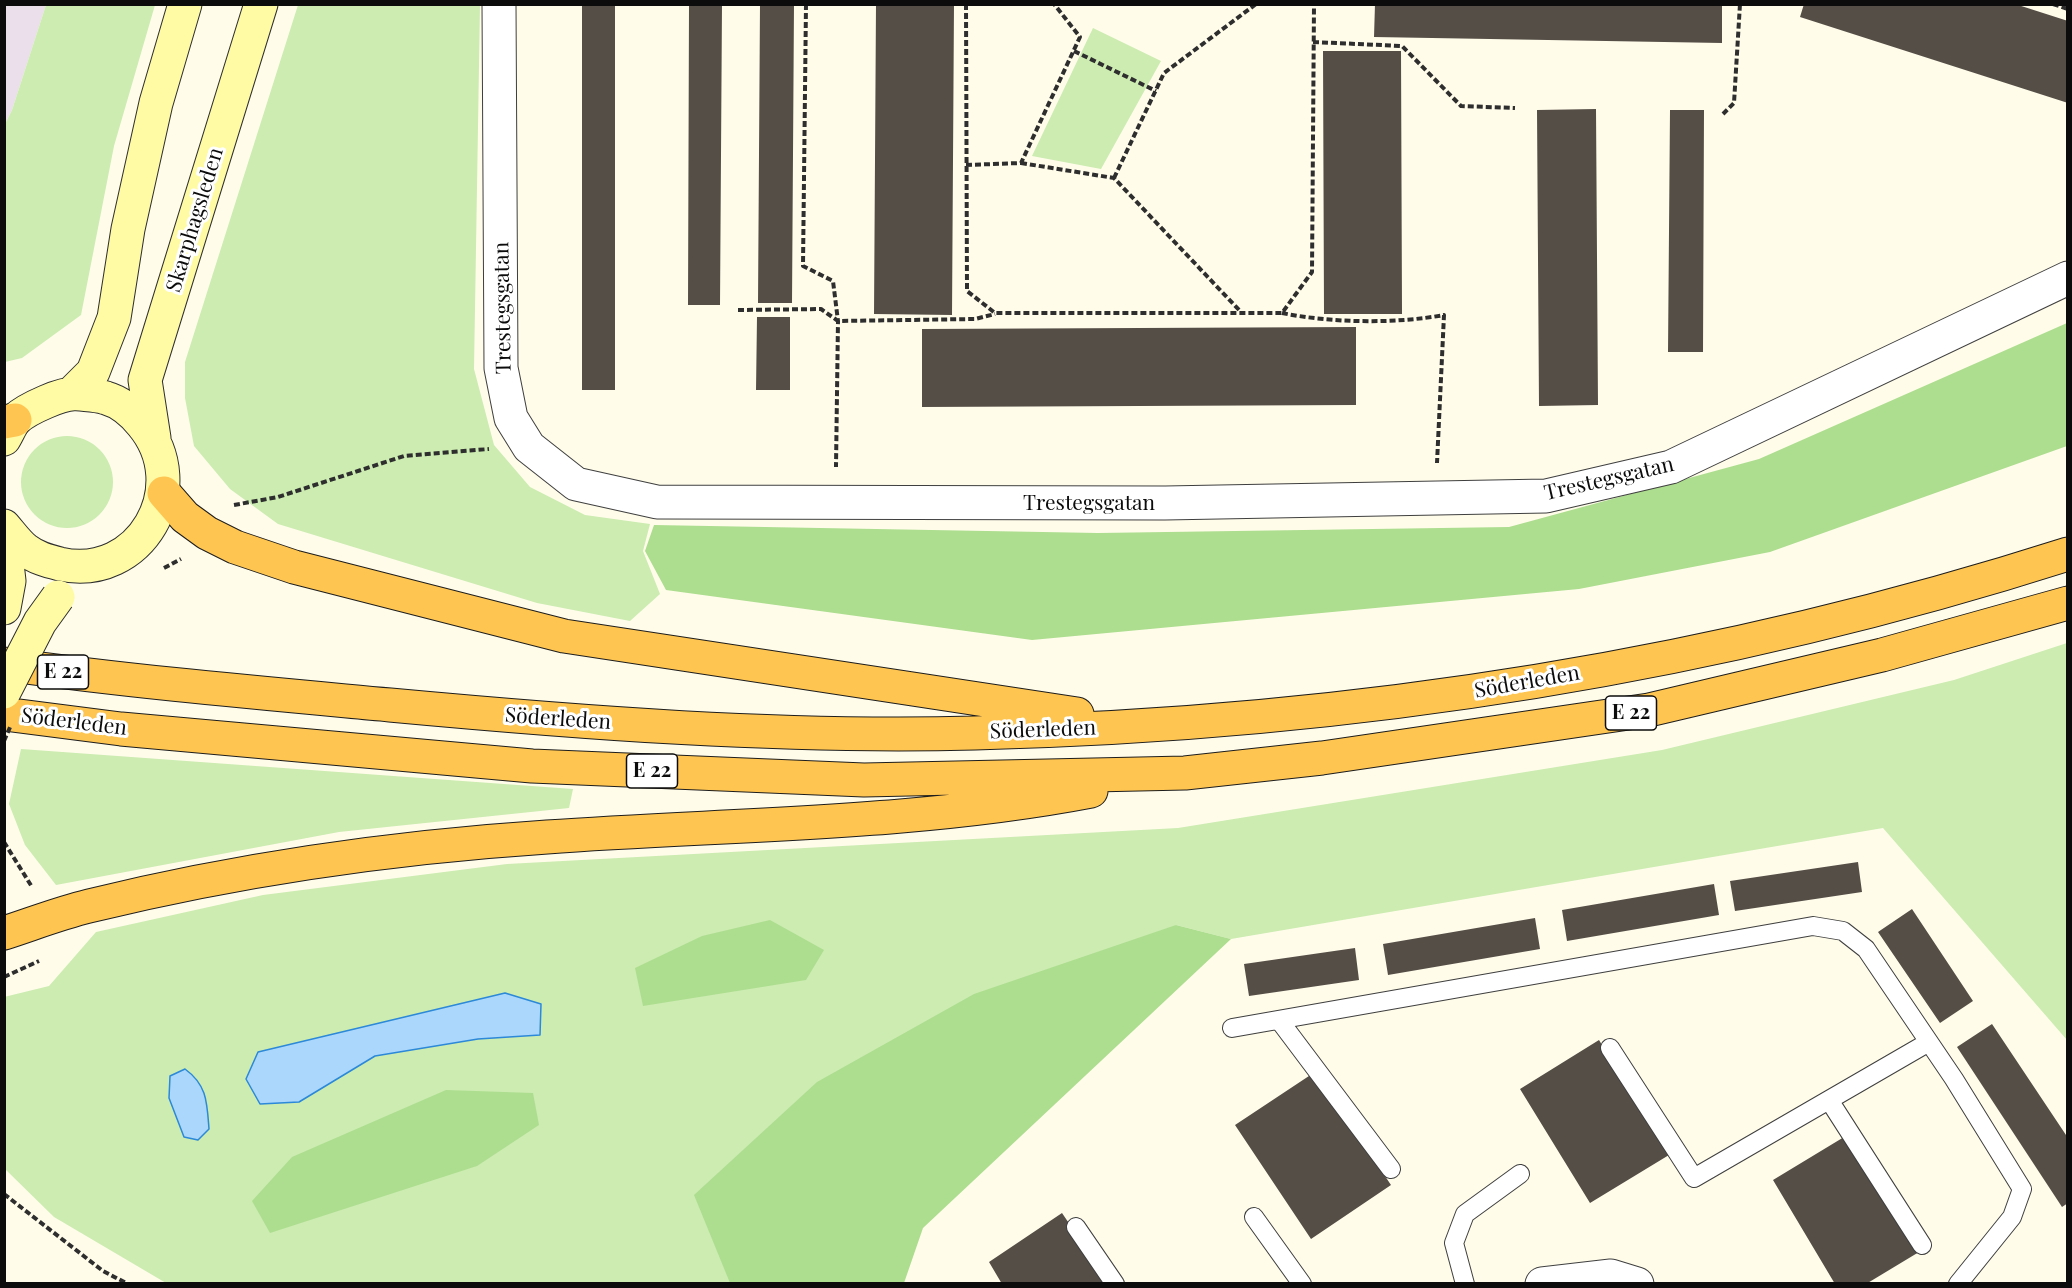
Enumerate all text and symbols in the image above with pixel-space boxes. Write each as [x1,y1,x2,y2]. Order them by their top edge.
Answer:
street label: Skarphagsleden [161,145,229,295]
street label: Trestegsgatan [489,242,517,374]
street label: Trestegsgatan [1542,452,1676,506]
street label: Trestegsgatan [1023,490,1155,516]
road number: E 22 [38,655,88,689]
street label: Söderleden [1472,660,1582,704]
road number: E 22 [1606,696,1656,730]
street label: Söderleden [20,703,128,741]
street label: Söderleden [504,703,612,735]
street label: Söderleden [989,716,1097,744]
road number: E 22 [626,754,678,788]

